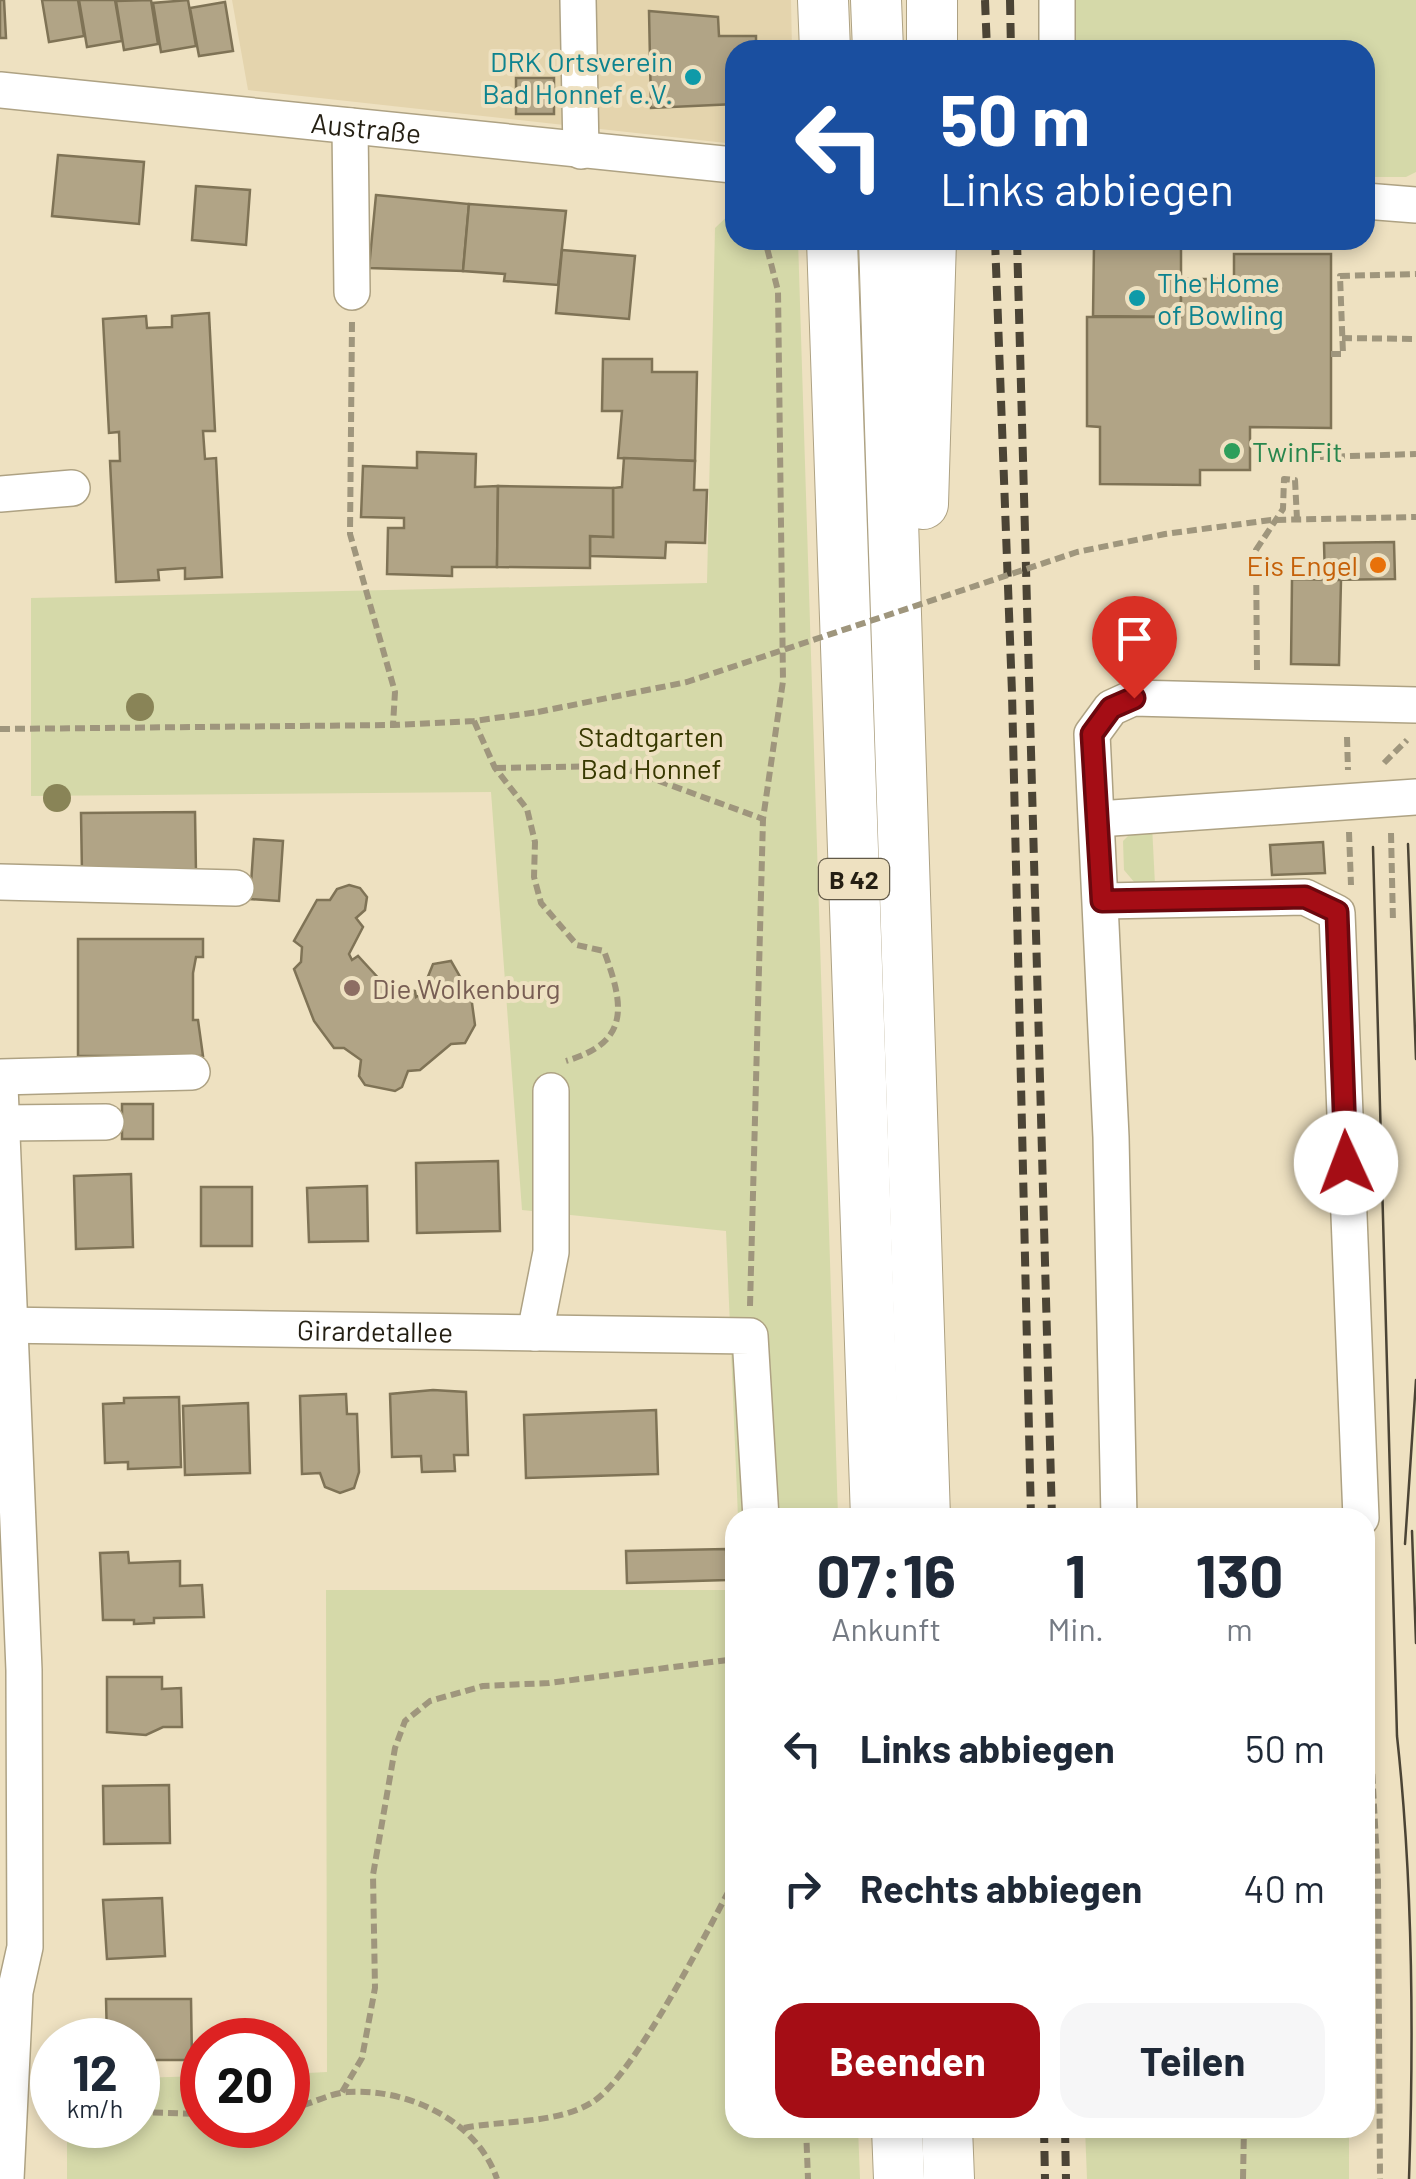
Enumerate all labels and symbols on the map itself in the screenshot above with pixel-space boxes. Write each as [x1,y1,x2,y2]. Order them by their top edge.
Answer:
place label: DRK Ortsverein Bad Honnef e.V. [482,44,673,110]
marker: DRK Ortsverein Bad Honnef e.V. [682,66,704,88]
street label: Austraße [309,105,423,150]
place label: The Home of Bowling [1157,265,1284,331]
marker: The Home of Bowling [1126,287,1148,309]
place label: TwinFit [1252,434,1343,468]
marker: TwinFit [1221,440,1243,462]
place label: Eis Engel [1246,548,1358,582]
marker: Eis Engel [1367,554,1389,576]
pin [1092,596,1177,699]
park label: Stadtgarten Bad Honnef [578,719,724,785]
road number: B 42 [819,859,889,899]
place label: Die Wolkenburg [372,971,561,1005]
marker: Die Wolkenburg [341,977,363,999]
position arrow [1294,1111,1398,1215]
street label: Girardetallee [297,1312,453,1349]
speed limit sign: 20 [180,2018,310,2148]

